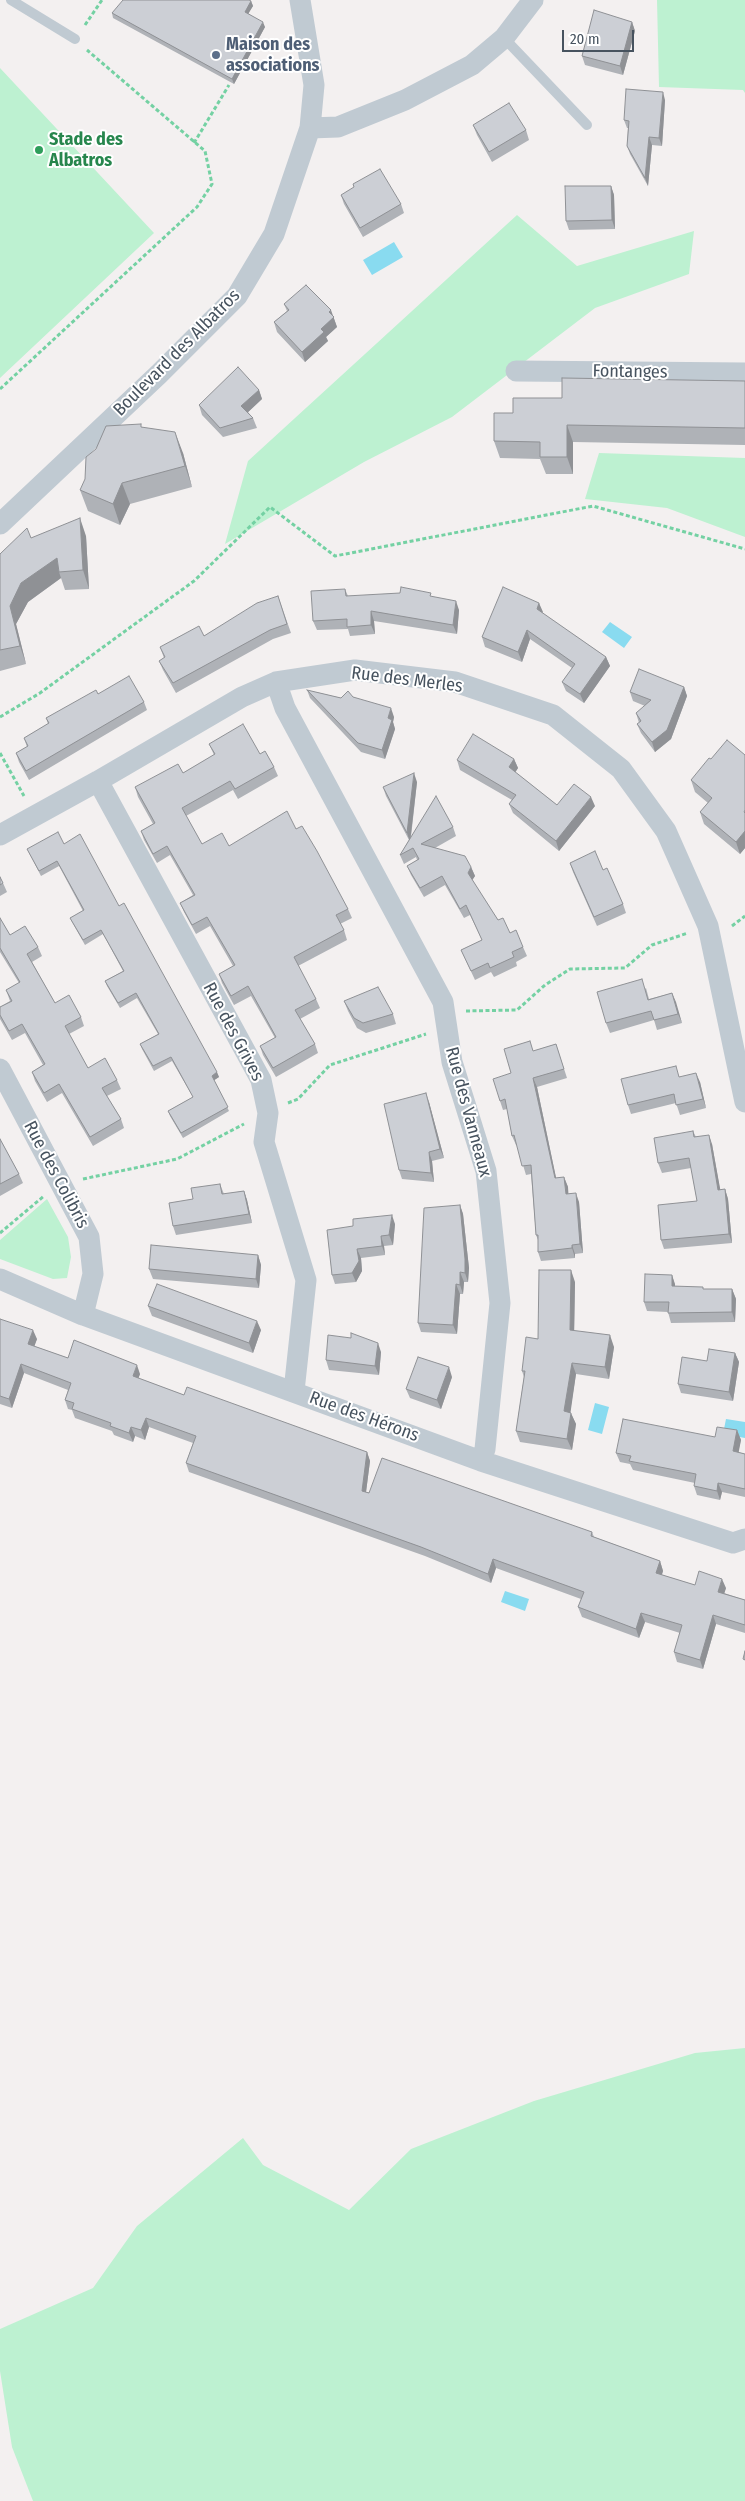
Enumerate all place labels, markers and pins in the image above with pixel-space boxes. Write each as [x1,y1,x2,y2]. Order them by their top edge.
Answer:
place label: Maison des associations [226,34,319,76]
marker: Maison des associations [210,49,222,61]
place label: Stade des Albatros [49,129,123,172]
marker: Stade des Albatros [33,144,45,156]

